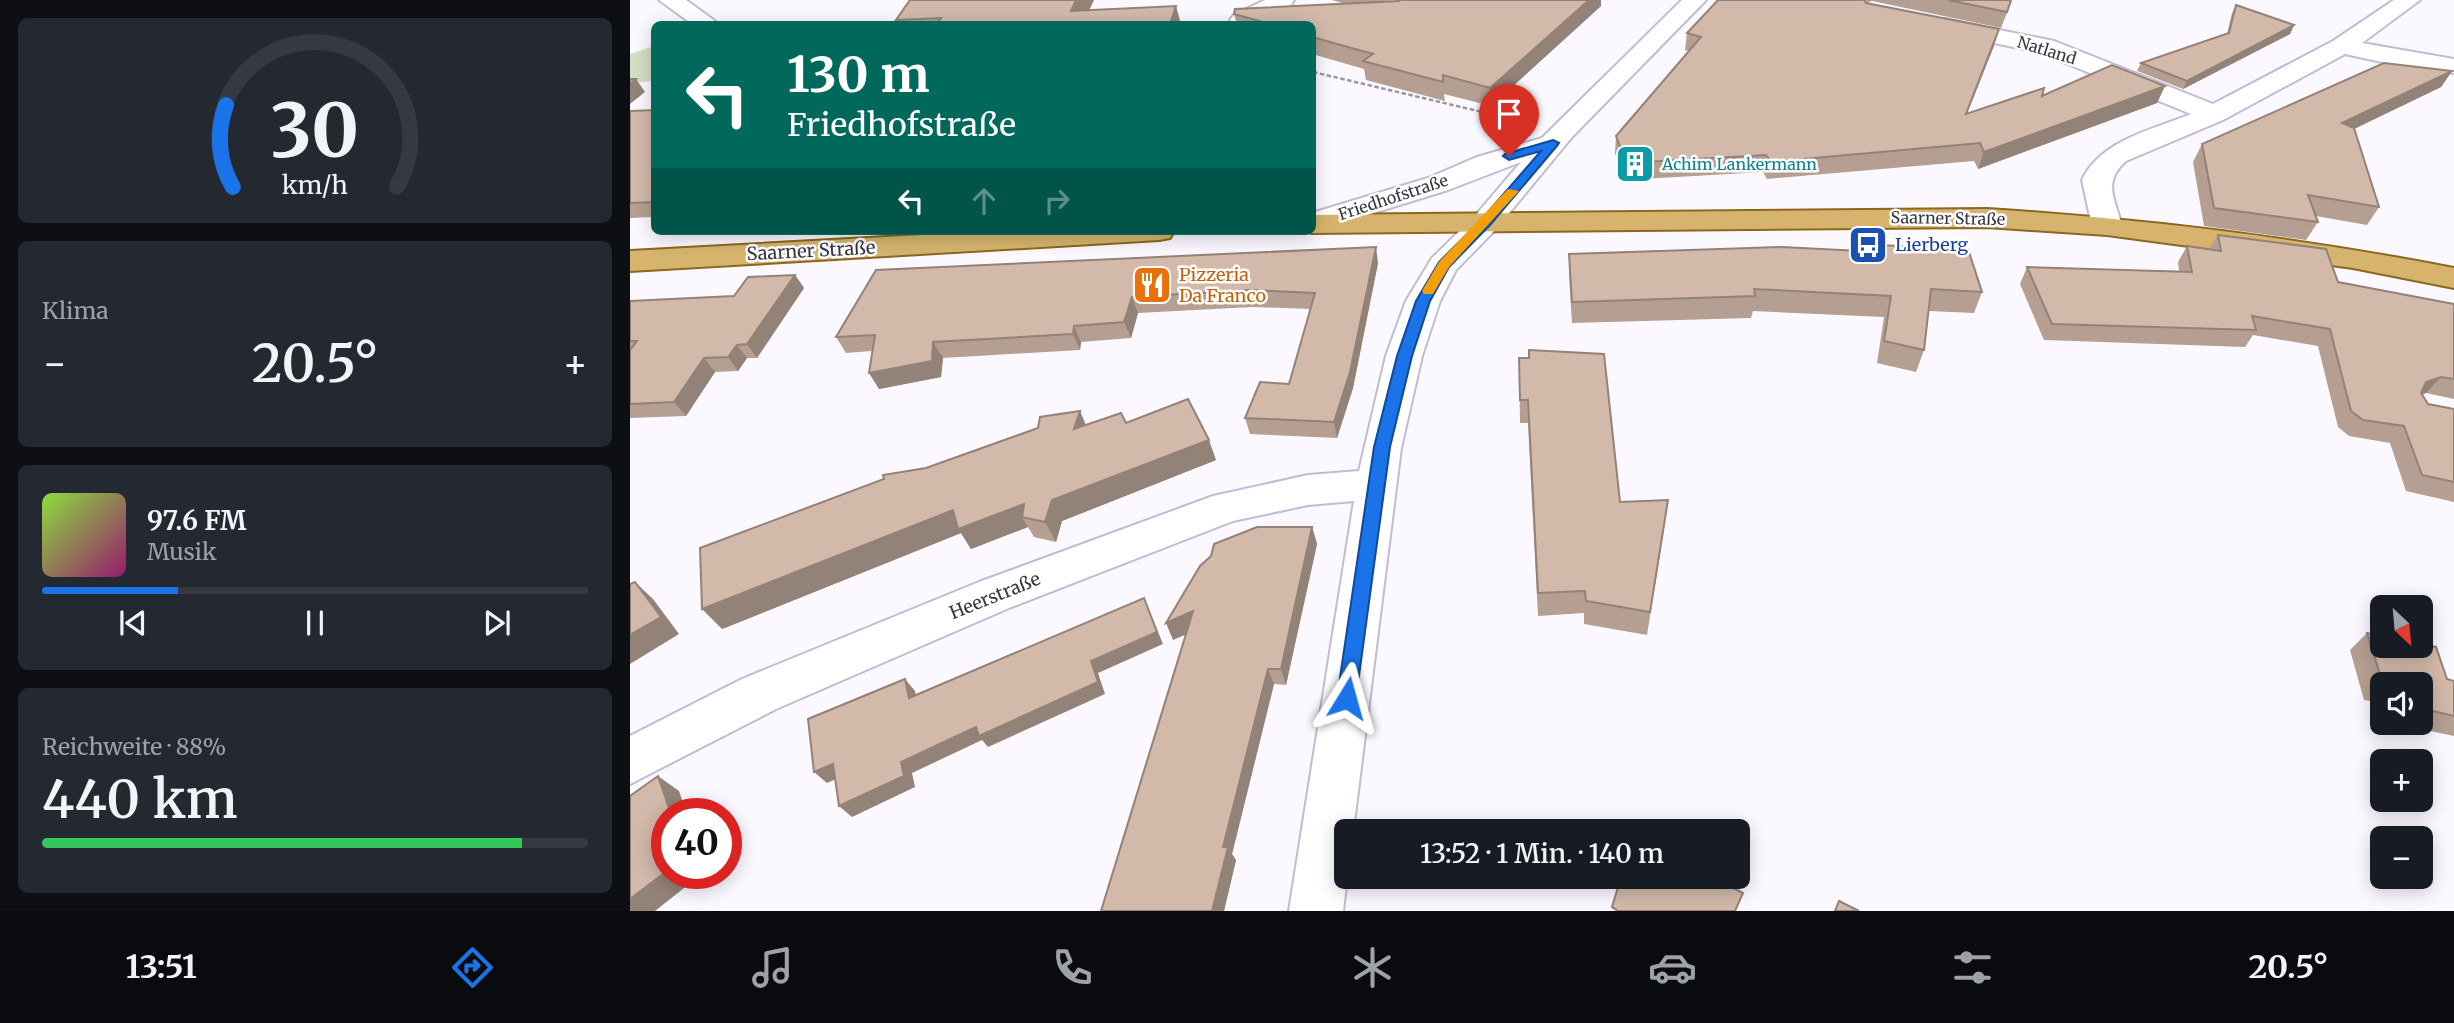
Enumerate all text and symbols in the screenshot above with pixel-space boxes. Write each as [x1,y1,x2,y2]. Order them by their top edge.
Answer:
street label: Natland [2015,32,2079,69]
text: 130 m [787,44,930,105]
icon: left [672,49,763,140]
pin [1479,84,1539,156]
text: 30 [270,85,360,177]
icon: arrive [1490,95,1528,133]
text: Friedhofstraße [787,105,1016,145]
building icon: Achim Lankermann [1614,143,1656,185]
place label: Achim Lankermann [1661,154,1817,174]
text: km/h [282,168,348,200]
street label: Friedhofstraße [1335,170,1451,224]
icon: left [892,182,930,220]
icon: ahead [965,182,1003,220]
icon: right [1038,182,1076,220]
street label: Saarner Straße [1891,207,2005,229]
bus stop icon: Lierberg [1847,224,1889,266]
place label: Lierberg [1895,233,1968,256]
street label: Saarner Straße [746,236,876,265]
place label: Pizzeria Da Franco [1179,263,1266,307]
restaurant icon: Pizzeria Da Franco [1131,264,1173,306]
text: Klima [42,296,109,325]
text: 20.5° [252,331,378,396]
text: − [42,340,67,387]
text: + [563,340,588,387]
text: 97.6 FM [147,504,246,537]
text: Musik [147,537,217,566]
street label: Heerstraße [946,567,1044,624]
north arrow [2370,595,2432,658]
map controls [2370,595,2433,889]
icon: previous [114,604,152,642]
icon: pause [296,604,334,642]
icon: next [478,604,516,642]
position arrow [1310,661,1384,735]
button: sound [2370,672,2433,735]
text: Reichweite · 88% [42,732,226,761]
button: + [2370,749,2433,812]
text: 440 km [42,767,238,832]
speed limit sign: 40 [651,798,742,889]
button: − [2370,826,2433,889]
text: 13:52 · 1 Min. · 140 m [1420,837,1664,870]
icon: directions [448,943,497,992]
icon: music [748,943,797,992]
icon: phone [1048,943,1097,992]
icon: climate [1348,943,1397,992]
icon: car [1648,943,1697,992]
icon: filters [1948,943,1997,992]
text: 13:51 [126,947,197,987]
text: 20.5° [2249,947,2328,987]

